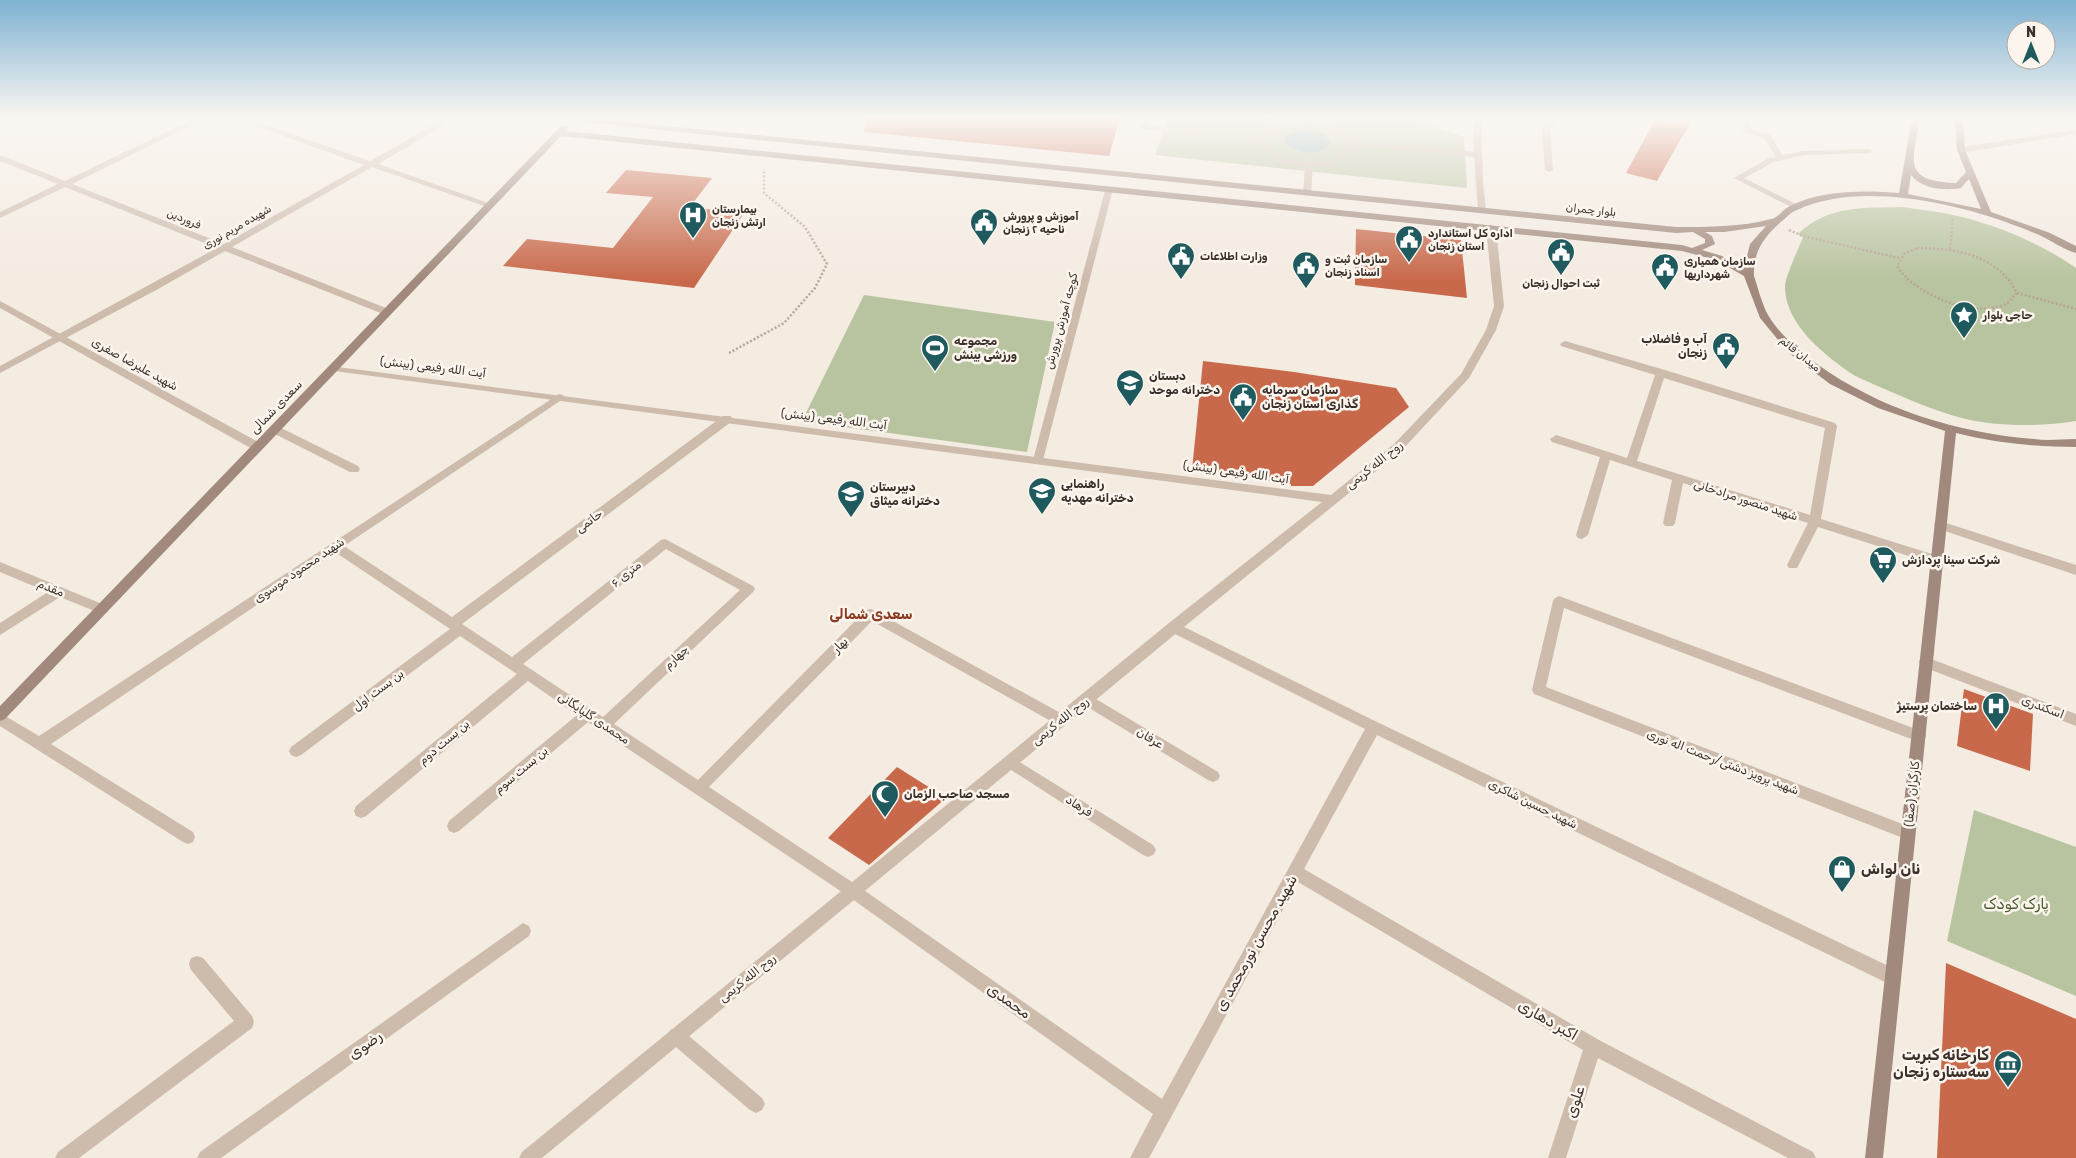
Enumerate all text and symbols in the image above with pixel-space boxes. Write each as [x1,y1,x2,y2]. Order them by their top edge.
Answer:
north arrow [2006,20,2056,70]
text: N [2026,24,2036,41]
hospital icon: بیمارستان ارتش زنجان [678,200,708,239]
street label: بلوار چمران [1565,201,1617,220]
street label: شهیده مریم نوری [200,202,274,253]
place label: بیمارستان ارتش زنجان [712,203,766,229]
street label: فروردین [165,206,203,233]
public building icon: آموزش و پرورش ناحیه ۲ زنجان [969,207,999,246]
place label: آموزش و پرورش ناحیه ۲ زنجان [1003,210,1079,236]
public building icon: اداره کل استاندارد استان زنجان [1394,224,1424,263]
place label: اداره کل استاندارد استان زنجان [1428,227,1513,253]
public building icon: ثبت احوال زنجان [1546,237,1576,276]
public building icon: وزارت اطلاعات [1166,241,1196,280]
place label: وزارت اطلاعات [1200,250,1268,263]
public building icon: سازمان ثبت و اسناد زنجان [1291,250,1321,289]
public building icon: سازمان همیاری شهرداریها [1650,252,1680,291]
place label: سازمان ثبت و اسناد زنجان [1325,253,1387,279]
place label: سازمان همیاری شهرداریها [1684,255,1756,281]
street label: کوچه آموزش پرورش [1041,271,1082,371]
place label: ثبت احوال زنجان [1522,277,1601,290]
place icon: حاجی بلوار [1949,300,1979,339]
place label: حاجی بلوار [1982,309,2033,322]
public building icon: آب و فاضلاب زنجان [1711,331,1741,370]
place label: آب و فاضلاب زنجان [1641,332,1707,360]
sports icon: مجموعه ورزشی بینش [920,333,950,372]
street label: شهید علیرضا صفری [89,334,181,394]
place label: مجموعه ورزشی بینش [954,334,1017,362]
street label: میدان قائم [1776,334,1823,375]
street label: آیت الله رفیعی (بینش) [379,354,487,382]
school or university icon: دبستان دخترانه موحد [1115,368,1145,407]
place label: دبستان دخترانه موحد [1149,369,1220,397]
street label: سعدی شمالی [247,377,306,437]
public building icon: سازمان سرمایه گذاری استان زنجان [1228,382,1258,421]
place label: سازمان سرمایه گذاری استان زنجان [1262,383,1358,411]
street label: آیت الله رفیعی (بینش) [780,406,888,434]
street label: روح الله کریمی [1343,438,1406,494]
street label: آیت الله رفیعی (بینش) [1182,458,1290,487]
school or university icon: راهنمایی دخترانه مهدیه [1027,476,1057,515]
place label: راهنمایی دخترانه مهدیه [1061,477,1134,505]
street label: شهید منصور مرادخانی [1692,477,1800,524]
school or university icon: دبیرستان دخترانه میثاق [836,479,866,518]
place label: دبیرستان دخترانه میثاق [870,480,940,508]
street label: حاتمی [573,506,606,536]
street label: شهید محمود موسوی [251,534,348,606]
supermarket icon: شرکت سینا پردازش [1868,545,1898,584]
place label: شرکت سینا پردازش [1902,553,2000,569]
street label: ۶ متری [608,558,645,591]
street label: مقدم [35,576,67,602]
district label: سعدی شمالی [829,606,913,623]
street label: بهار [829,634,851,657]
street label: چهارم [661,642,693,673]
street label: بن بست اول [350,666,407,715]
street label: محمدی گلپایگانی [555,689,633,748]
hospital icon: ساختمان پرستیژ [1981,691,2011,730]
street label: اسکندری [2019,692,2066,722]
street label: روح الله کریمی [1029,694,1092,750]
place label: ساختمان پرستیژ [1896,699,1977,715]
street label: بن بست دوم [416,717,474,769]
street label: عرفان [1134,725,1166,753]
street label: شهید پرویز دشتی/رحمت اله نوری [1645,726,1801,798]
street label: بن بست سوم [491,744,552,798]
street label: کارگران (صفا) [1902,760,1923,828]
street label: شهید حسین شاکری [1486,776,1580,833]
mosque icon: مسجد صاحب الزمان [870,779,900,818]
place label: مسجد صاحب الزمان [904,787,1010,801]
street label: فرهاد [1063,792,1095,821]
shop icon: نان لواش [1827,854,1857,893]
place label: نان لواش [1861,860,1920,878]
street label: شهید محسن نورمحمد ی [1211,872,1301,1014]
park label: پارک کودک [1983,895,2049,914]
street label: روح الله کریمی [716,951,779,1007]
street label: محمدی [984,979,1034,1023]
street label: اکبر دهاری [1515,996,1581,1044]
street label: رضوی [345,1027,385,1063]
place label: کارخانه کبریت سه‌ستاره زنجان [1893,1046,1989,1081]
museum icon: کارخانه کبریت سه‌ستاره زنجان [1993,1049,2023,1088]
street label: علوی [1561,1084,1589,1120]

